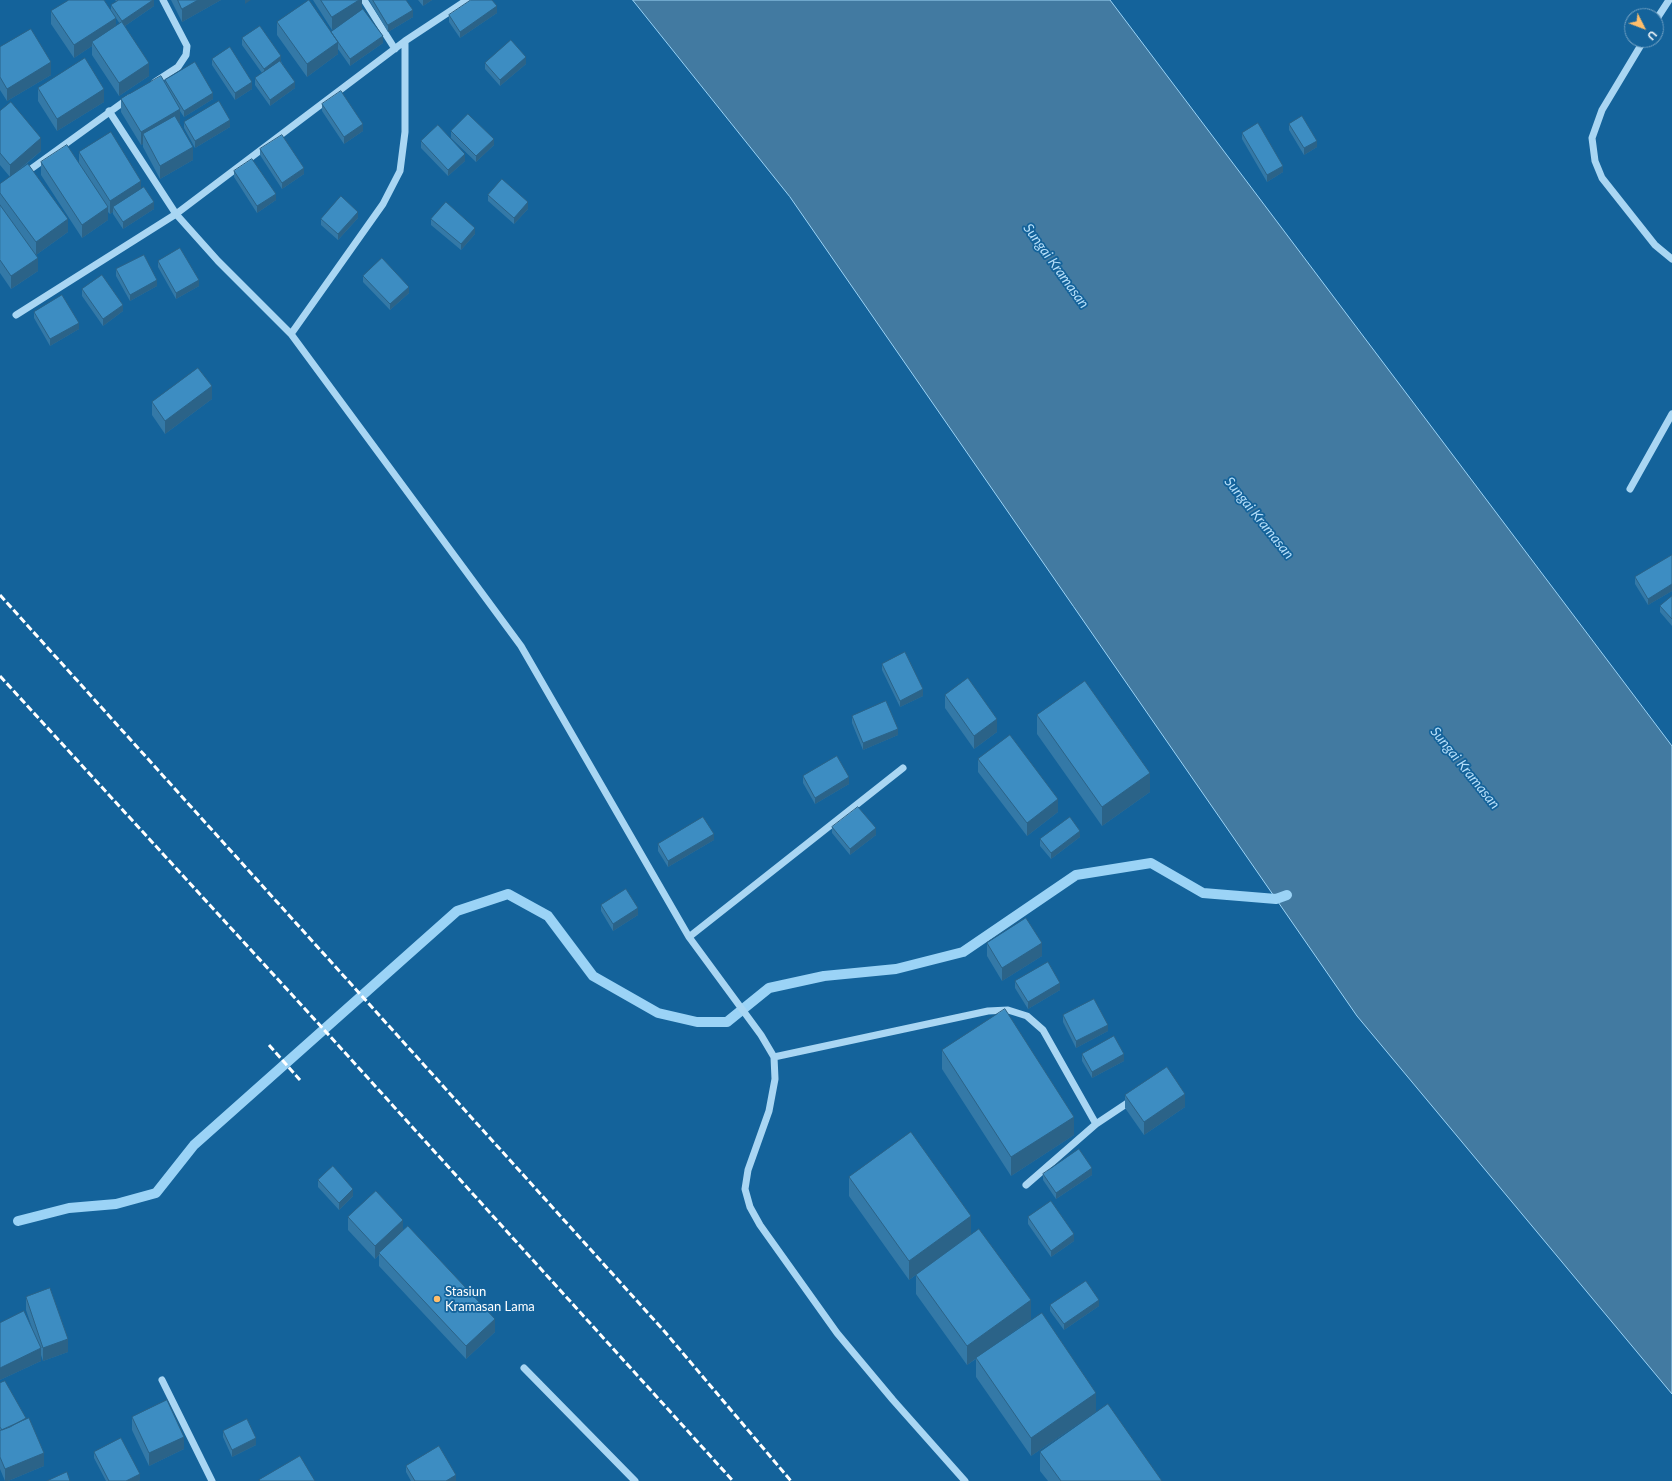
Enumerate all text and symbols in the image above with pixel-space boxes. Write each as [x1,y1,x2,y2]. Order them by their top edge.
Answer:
north arrow [1624,8,1664,48]
text: U [1645,28,1660,43]
water label: Sungai Kramasan [1020,220,1092,312]
water label: Sungai Kramasan [1221,474,1297,562]
water label: Sungai Kramasan [1427,724,1503,812]
place label: Stasiun Kramasan Lama [445,1284,535,1315]
marker: Stasiun Kramasan Lama [432,1294,442,1304]

